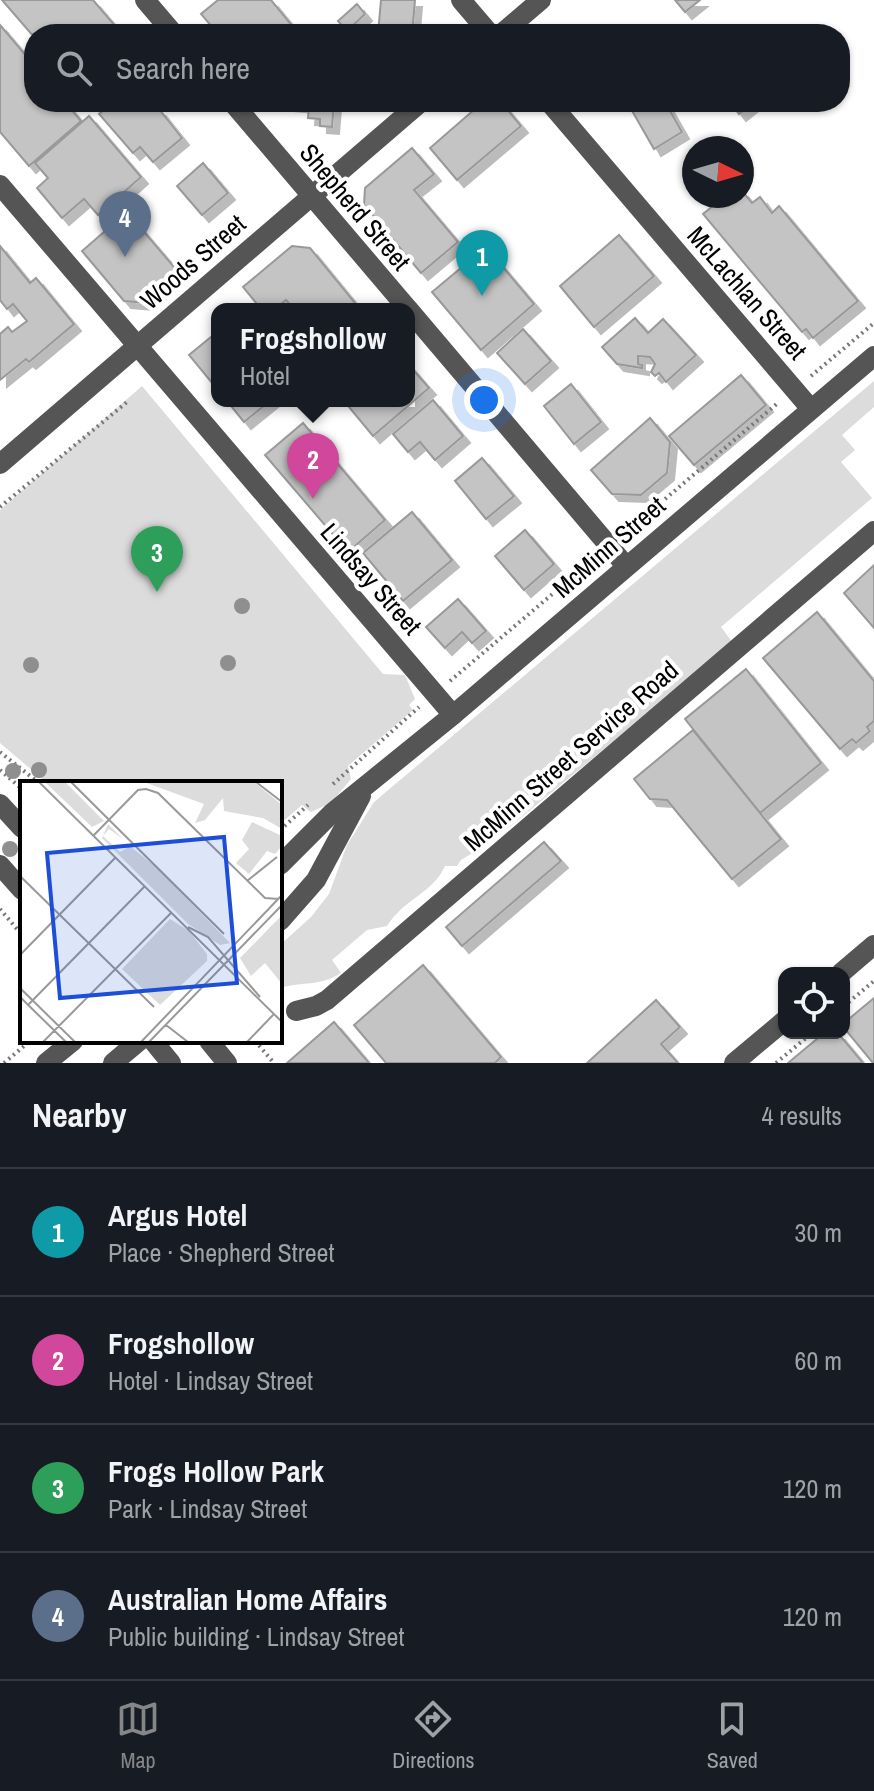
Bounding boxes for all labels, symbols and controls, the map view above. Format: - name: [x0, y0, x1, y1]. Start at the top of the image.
- search box: [24, 24, 850, 112]
- icon: search: [52, 46, 96, 90]
- text: Search here: [116, 48, 250, 88]
- street label: Shepherd Street: [292, 136, 419, 277]
- north arrow: [682, 136, 754, 208]
- pin: 4: [99, 191, 151, 257]
- street label: Woods Street: [133, 206, 253, 317]
- street label: McLachlan Street: [680, 219, 815, 367]
- pin: 1: [456, 230, 508, 296]
- popup: [211, 303, 415, 407]
- text: Frogshollow: [240, 318, 386, 358]
- text: Hotel: [240, 358, 290, 393]
- your location: [464, 380, 504, 420]
- pin: 2: [287, 433, 339, 499]
- street label: McMinn Street: [545, 488, 673, 605]
- street label: Lindsay Street: [313, 515, 430, 642]
- pin: 3: [131, 526, 183, 592]
- street label: McMinn Street Service Road: [456, 653, 685, 859]
- inset map: [20, 781, 282, 1043]
- map controls: [778, 967, 850, 1039]
- button: locate: [778, 967, 850, 1039]
- text: Nearby: [32, 1092, 127, 1138]
- text: 4 results: [761, 1098, 842, 1133]
- text: Argus Hotel: [108, 1195, 247, 1235]
- text: 1: [52, 1215, 64, 1250]
- text: 30 m: [795, 1215, 842, 1250]
- text: Place · Shepherd Street: [108, 1235, 334, 1270]
- text: Frogshollow: [108, 1323, 254, 1363]
- text: 2: [52, 1343, 64, 1378]
- text: 60 m: [795, 1343, 842, 1378]
- text: Hotel · Lindsay Street: [108, 1363, 313, 1398]
- text: Frogs Hollow Park: [108, 1451, 324, 1491]
- text: 3: [52, 1471, 64, 1506]
- text: 120 m: [783, 1471, 842, 1506]
- text: Park · Lindsay Street: [108, 1491, 307, 1526]
- text: Australian Home Affairs: [108, 1579, 387, 1619]
- text: 4: [52, 1599, 64, 1634]
- text: 120 m: [783, 1599, 842, 1634]
- text: Public building · Lindsay Street: [108, 1619, 404, 1654]
- tab: Map: [116, 1697, 160, 1775]
- tab: Directions: [392, 1697, 475, 1775]
- tab: Saved: [707, 1697, 758, 1775]

